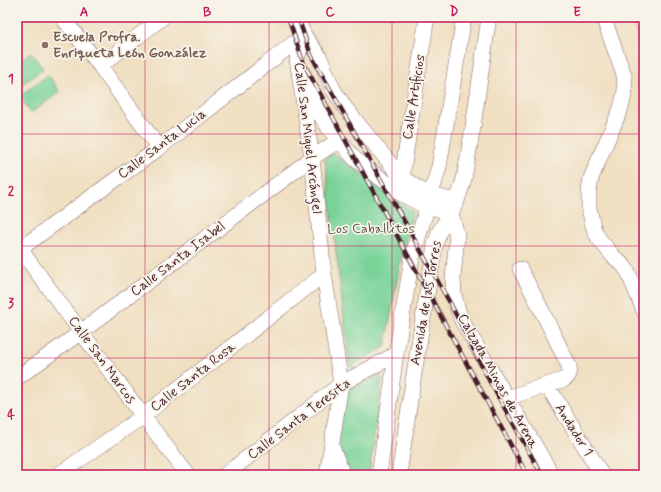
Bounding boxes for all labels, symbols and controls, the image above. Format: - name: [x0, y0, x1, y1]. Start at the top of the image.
- text: A: [80, 4, 88, 21]
- text: B: [203, 4, 212, 21]
- text: C: [325, 4, 335, 21]
- text: D: [450, 4, 459, 21]
- text: E: [573, 4, 581, 21]
- place label: Escuela Profra. Enriqueta León González: [53, 28, 207, 62]
- marker: Escuela Profra. Enriqueta León González: [40, 40, 50, 50]
- street label: Calle Artificios: [398, 53, 430, 141]
- street label: Calle San Miguel Arcángel: [288, 61, 326, 215]
- text: 1: [8, 71, 14, 88]
- street label: Calle Santa Lucía: [114, 105, 210, 183]
- text: 2: [8, 183, 15, 200]
- street label: Calle Santa Isabel: [127, 217, 229, 301]
- park label: Los Caballitos: [327, 220, 415, 238]
- street label: Avenida de las Torres: [406, 239, 446, 367]
- text: 3: [8, 295, 14, 312]
- street label: Calzada Minas de Arena: [453, 310, 543, 452]
- street label: Calle San Marcos: [64, 313, 140, 408]
- street label: Calle Santa Rosa: [147, 338, 240, 416]
- street label: Calle Santa Teresita: [244, 374, 354, 464]
- street label: Andador 1: [551, 400, 597, 460]
- text: 4: [7, 407, 15, 424]

